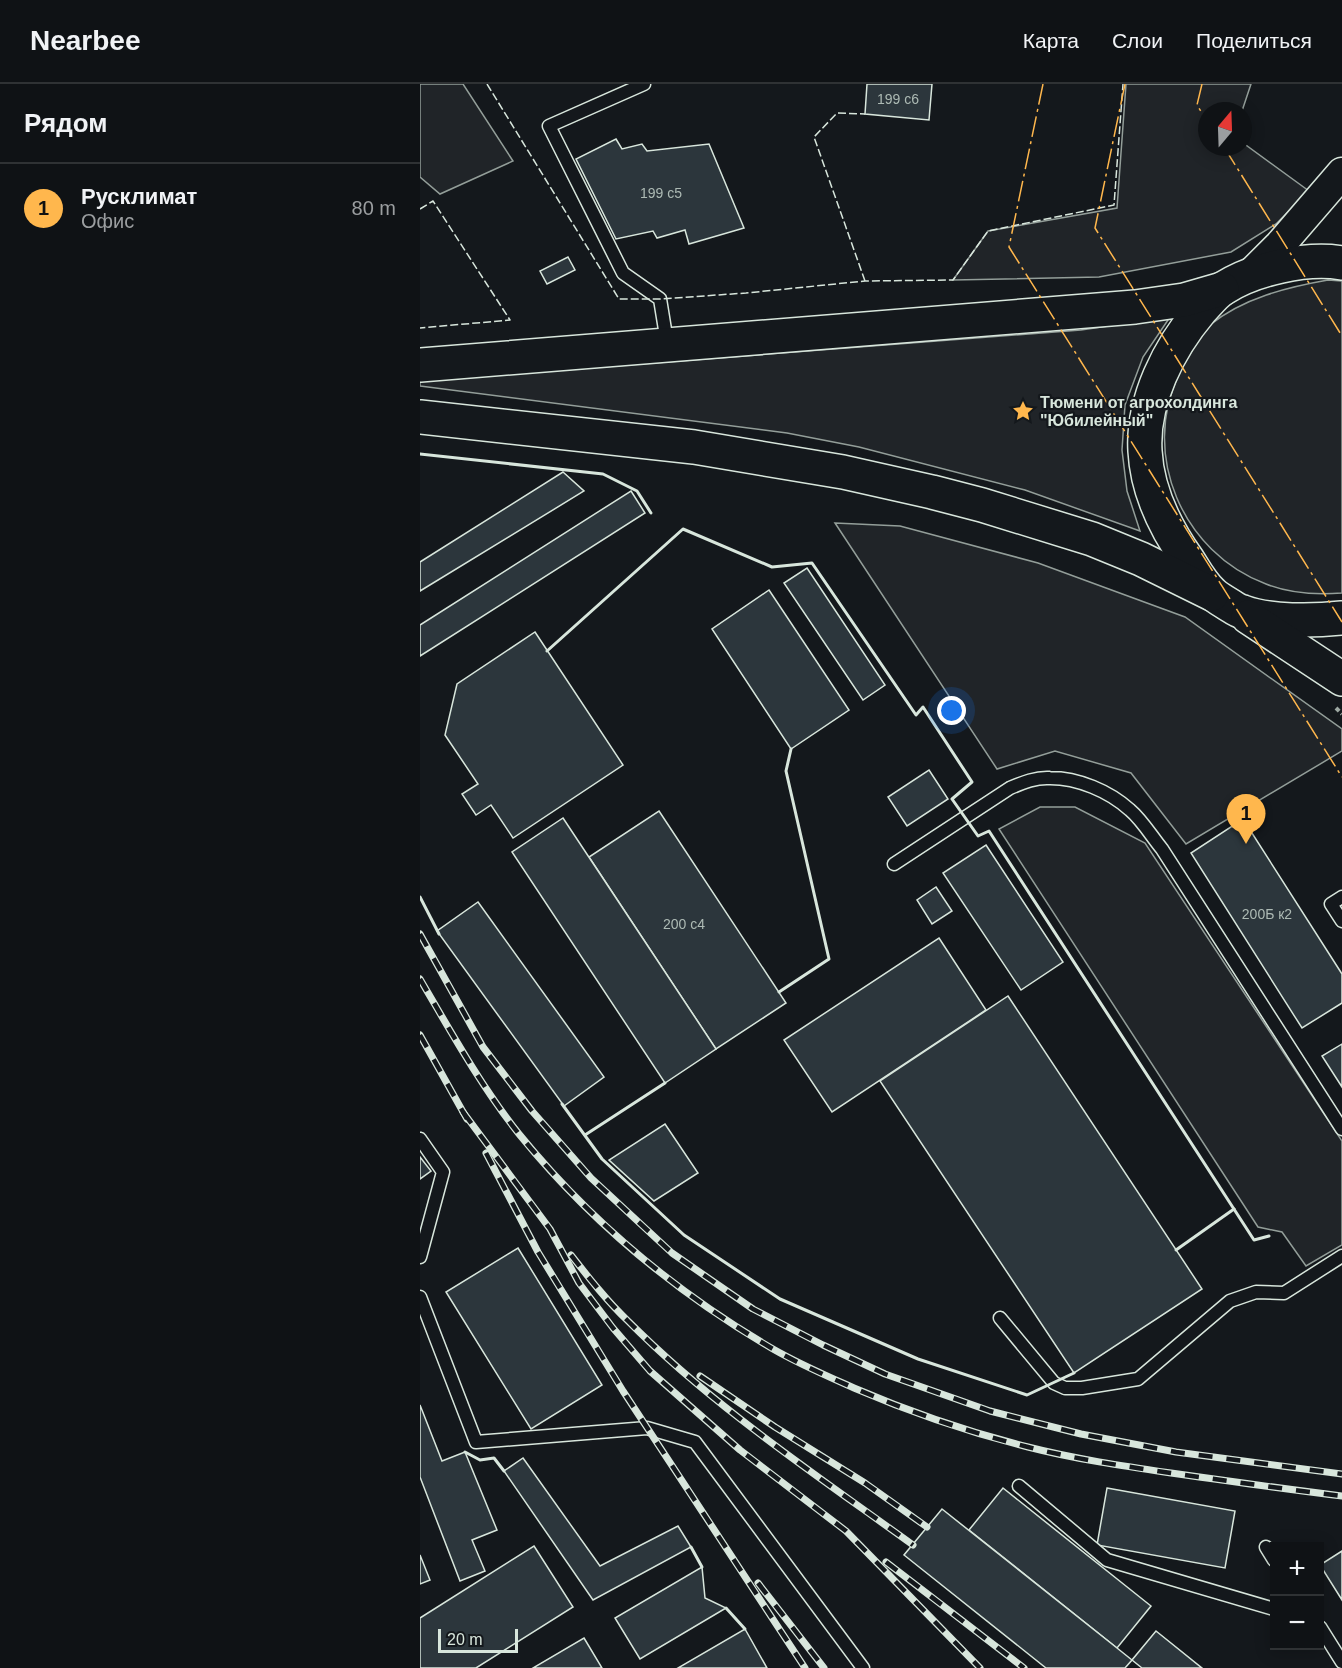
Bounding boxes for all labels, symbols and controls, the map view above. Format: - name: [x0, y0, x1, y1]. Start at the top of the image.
- text: Nearbee: [30, 25, 141, 56]
- text: Карта: [1023, 29, 1079, 52]
- text: Слои: [1112, 29, 1163, 52]
- text: Поделиться: [1196, 29, 1312, 52]
- house number: 199 с6: [877, 91, 919, 107]
- north arrow: [1198, 102, 1252, 156]
- text: Рядом: [24, 108, 107, 138]
- text: Русклимат: [81, 184, 197, 209]
- house number: 199 с5: [640, 185, 682, 201]
- text: 1: [38, 197, 49, 219]
- text: 80 m: [352, 197, 396, 219]
- text: Офис: [81, 210, 134, 232]
- place label: Тюмени от агрохолдинга "Юбилейный": [1040, 394, 1237, 429]
- place icon: Тюмени от агрохолдинга "Юбилейный": [1011, 399, 1035, 423]
- your location: [937, 696, 966, 725]
- pin: 1: [1226, 794, 1266, 844]
- house number: 200Б к2: [1242, 906, 1292, 922]
- house number: 200 с4: [663, 916, 705, 932]
- map controls: [1270, 1542, 1324, 1650]
- button: +: [1270, 1542, 1324, 1596]
- button: −: [1270, 1596, 1324, 1650]
- scale bar: [438, 1626, 518, 1654]
- text: 20 m: [447, 1631, 483, 1648]

